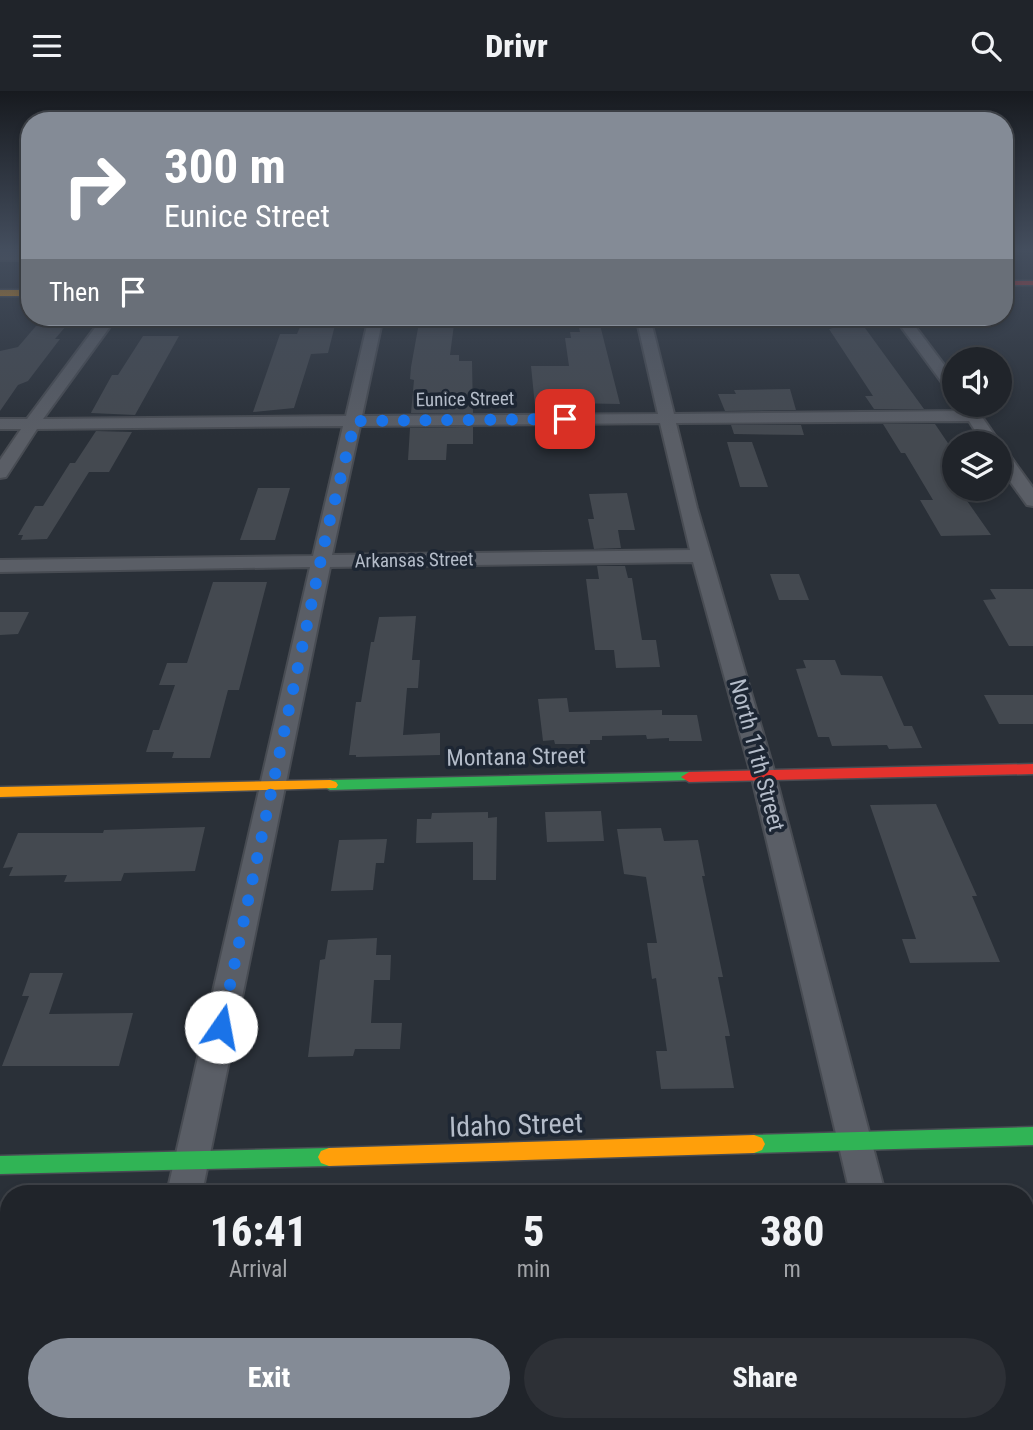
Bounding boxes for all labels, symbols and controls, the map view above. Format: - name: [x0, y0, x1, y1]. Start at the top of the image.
- icon: menu: [28, 27, 66, 65]
- text: Drivr: [485, 27, 548, 65]
- icon: search: [967, 27, 1005, 65]
- text: 300 m: [164, 138, 286, 195]
- icon: right: [49, 140, 140, 231]
- text: Eunice Street: [164, 197, 330, 235]
- icon: arrive: [114, 273, 152, 311]
- text: Then: [49, 277, 100, 307]
- map controls: [942, 347, 1012, 501]
- button: sound: [942, 347, 1012, 417]
- street label: Eunice Street: [416, 387, 514, 411]
- pin: [535, 389, 595, 449]
- icon: arrive: [546, 400, 584, 438]
- button: layers: [942, 431, 1012, 501]
- street label: Arkansas Street: [354, 547, 474, 573]
- street label: North 11th Street: [724, 676, 790, 834]
- street label: Montana Street: [446, 742, 586, 772]
- position arrow: [184, 990, 258, 1064]
- street label: Idaho Street: [449, 1106, 583, 1144]
- text: 16:41: [210, 1207, 307, 1256]
- text: 5: [523, 1207, 544, 1256]
- text: 380: [760, 1207, 824, 1256]
- text: Arrival: [229, 1256, 288, 1283]
- text: min: [517, 1256, 550, 1283]
- text: m: [784, 1256, 801, 1283]
- button: Exit: [28, 1338, 510, 1418]
- button: Share: [524, 1338, 1006, 1418]

